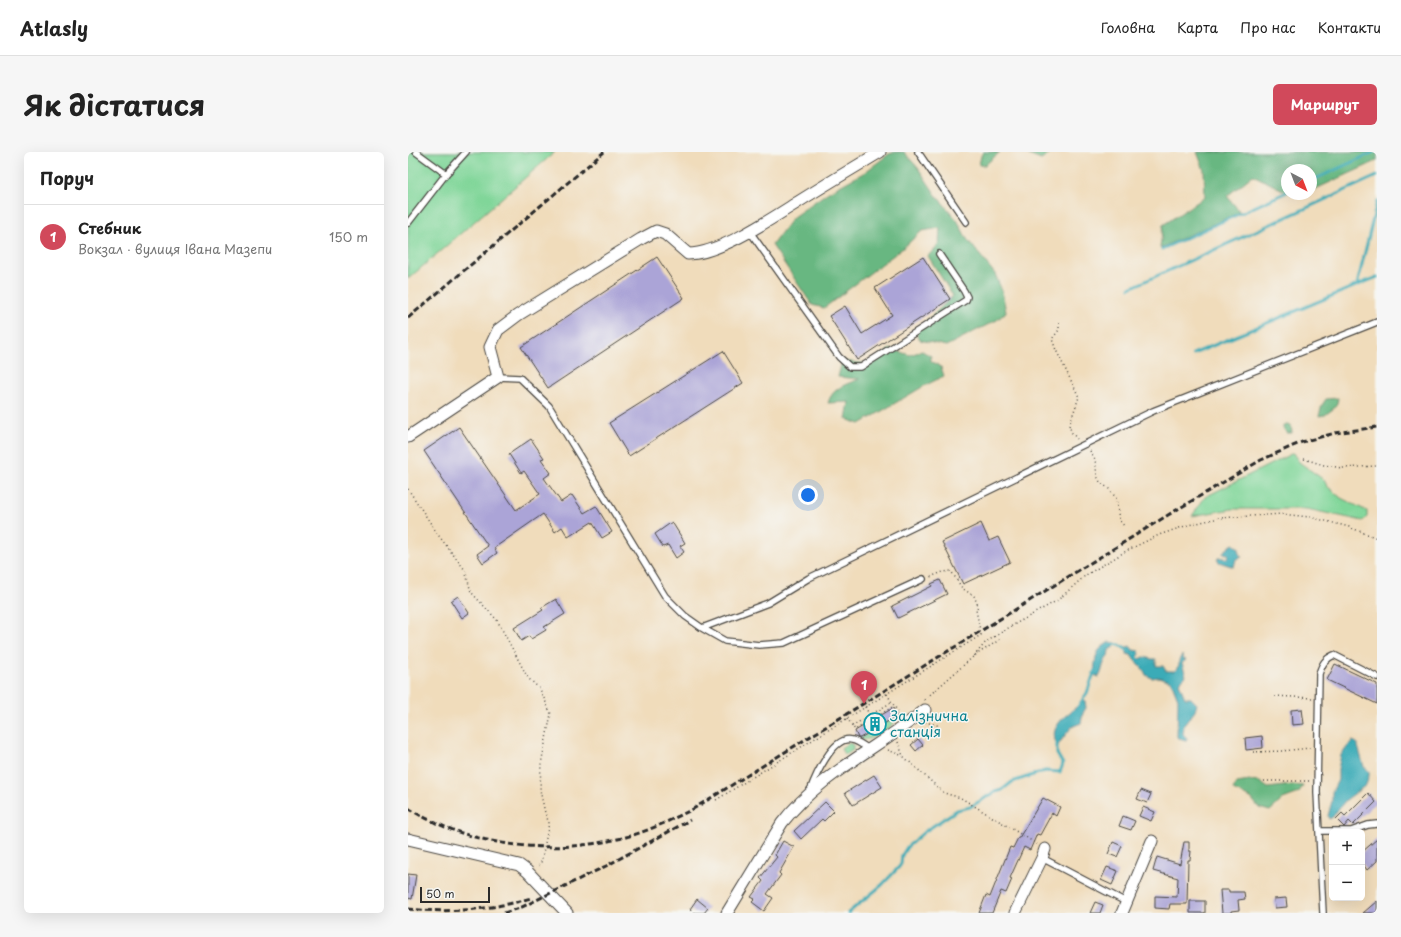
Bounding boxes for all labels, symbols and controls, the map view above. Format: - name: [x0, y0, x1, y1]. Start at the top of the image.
- text: Atlasly: [20, 14, 88, 42]
- text: Головна: [1101, 17, 1155, 38]
- text: Карта: [1177, 17, 1218, 38]
- text: Про нас: [1240, 17, 1296, 38]
- text: Контакти: [1318, 17, 1381, 38]
- text: Як дістатися: [24, 83, 205, 126]
- button: Маршрут: [1273, 84, 1377, 125]
- north arrow: [1281, 164, 1317, 200]
- text: Поруч: [40, 165, 94, 191]
- text: Стебник: [78, 216, 141, 239]
- text: 1: [50, 227, 56, 246]
- text: 150 m: [329, 227, 368, 246]
- text: Вокзал · вулиця Івана Мазепи: [78, 239, 272, 258]
- your location: [798, 485, 818, 505]
- pin: 1: [851, 671, 877, 704]
- place label: Залізнична станція: [889, 705, 968, 742]
- building icon: Залізнична станція: [862, 711, 888, 737]
- map controls: [1329, 829, 1365, 901]
- button: +: [1329, 829, 1365, 865]
- button: −: [1329, 865, 1365, 901]
- scale bar: [420, 885, 490, 904]
- text: 50 m: [426, 885, 455, 902]

